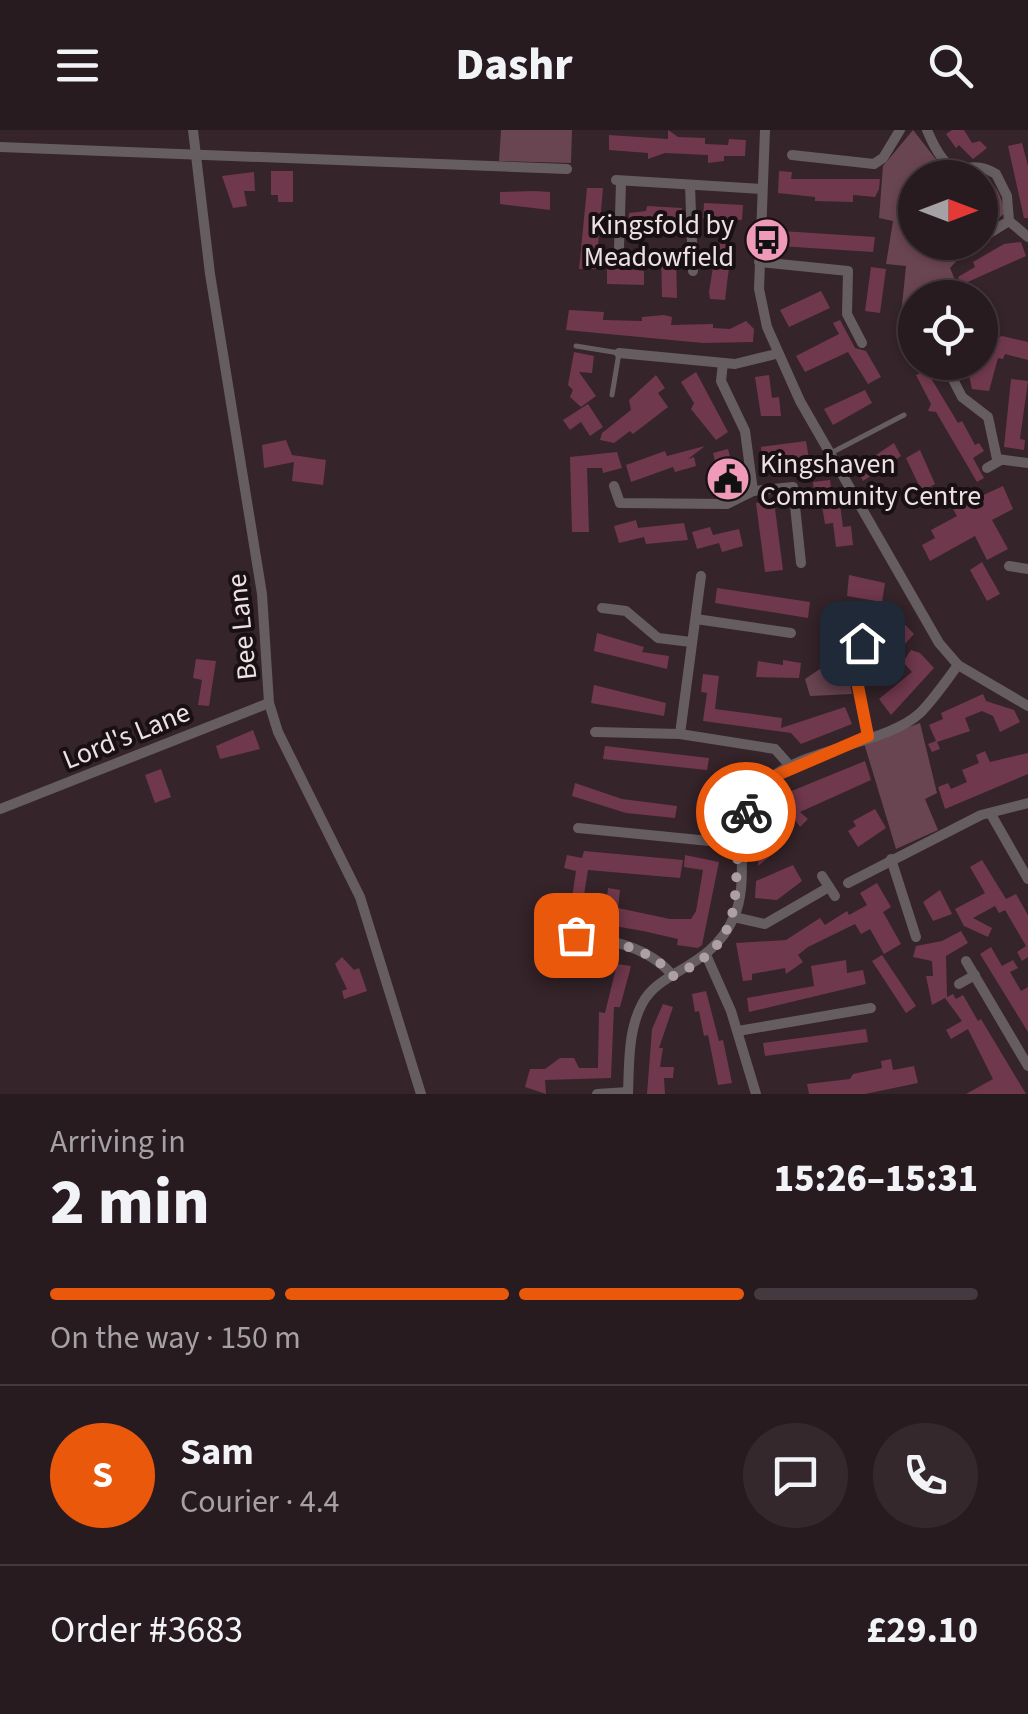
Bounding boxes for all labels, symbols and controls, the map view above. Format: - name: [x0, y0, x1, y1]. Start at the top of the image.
- text: Dashr: [455, 33, 573, 97]
- icon: menu: [50, 38, 105, 93]
- icon: search: [923, 38, 978, 93]
- north arrow: [898, 160, 998, 260]
- map controls: [898, 160, 998, 380]
- place label: Kingsfold by Meadowfield: [584, 205, 734, 277]
- bus stop icon: Kingsfold by Meadowfield: [744, 217, 790, 263]
- button: locate: [898, 280, 998, 380]
- place label: Kingshaven Community Centre: [760, 444, 981, 516]
- public building icon: Kingshaven Community Centre: [705, 456, 751, 502]
- street label: Bee Lane: [217, 572, 267, 682]
- pin: [820, 601, 905, 686]
- icon: home: [835, 616, 890, 671]
- street label: Lord's Lane: [57, 692, 196, 780]
- courier: [696, 762, 796, 862]
- icon: bike: [719, 785, 774, 840]
- pin: [534, 893, 619, 978]
- icon: bag: [549, 908, 604, 963]
- text: Arriving in: [50, 1119, 186, 1165]
- text: 15:26–15:31: [774, 1152, 978, 1206]
- text: 2 min: [50, 1156, 210, 1249]
- text: On the way · 150 m: [50, 1315, 301, 1361]
- button: chat: [743, 1423, 848, 1528]
- button: phone: [873, 1423, 978, 1528]
- text: Sam: [180, 1425, 254, 1479]
- text: S: [92, 1448, 113, 1502]
- text: Courier · 4.4: [180, 1479, 340, 1525]
- text: Order #3683: [50, 1603, 243, 1657]
- text: £29.10: [866, 1603, 978, 1657]

